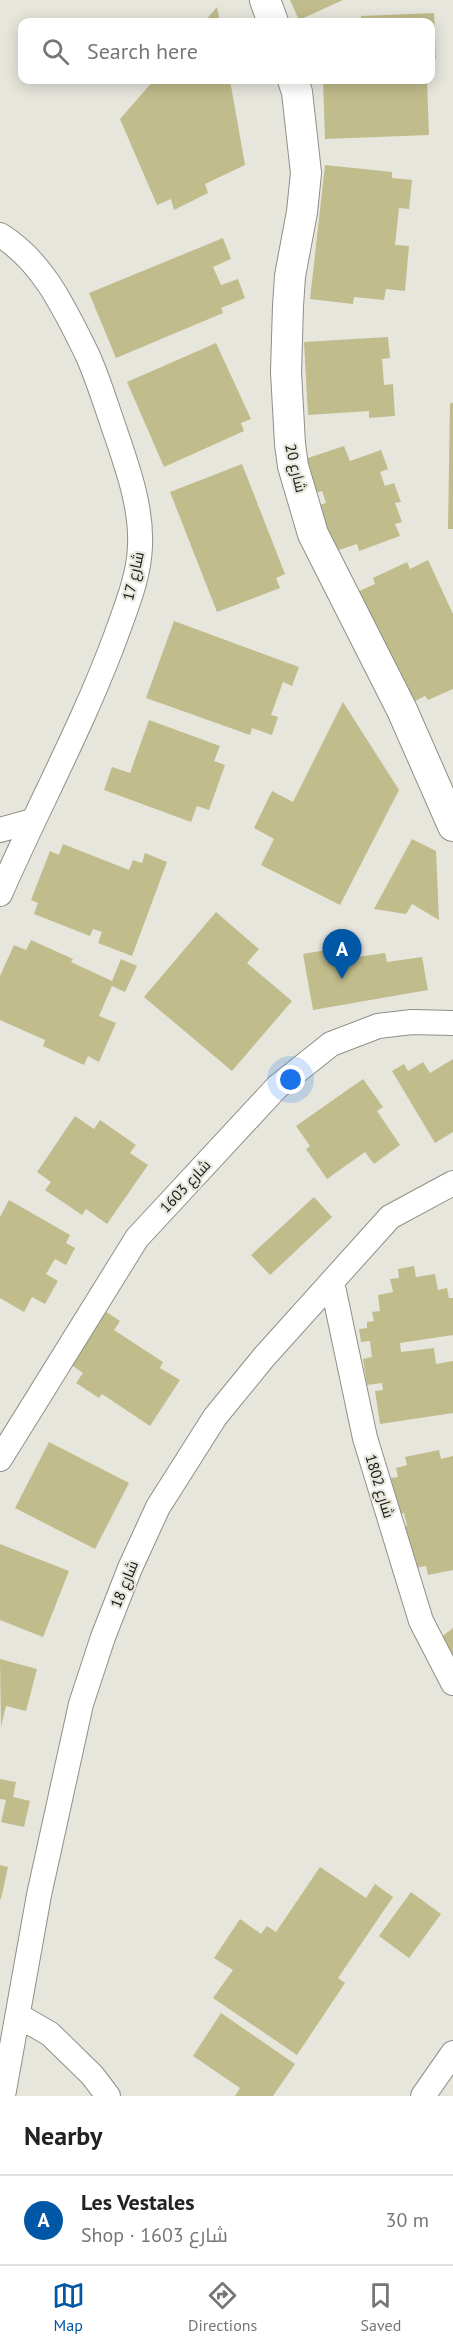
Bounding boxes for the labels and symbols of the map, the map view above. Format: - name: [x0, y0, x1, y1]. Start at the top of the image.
- street label: شارع 20: [279, 442, 311, 495]
- street label: شارع 17: [118, 550, 150, 603]
- pin: A: [322, 930, 362, 979]
- your location: [276, 1065, 305, 1094]
- street label: شارع 1603: [156, 1155, 216, 1218]
- street label: شارع 1802: [359, 1452, 399, 1521]
- street label: شارع 18: [106, 1558, 144, 1611]

